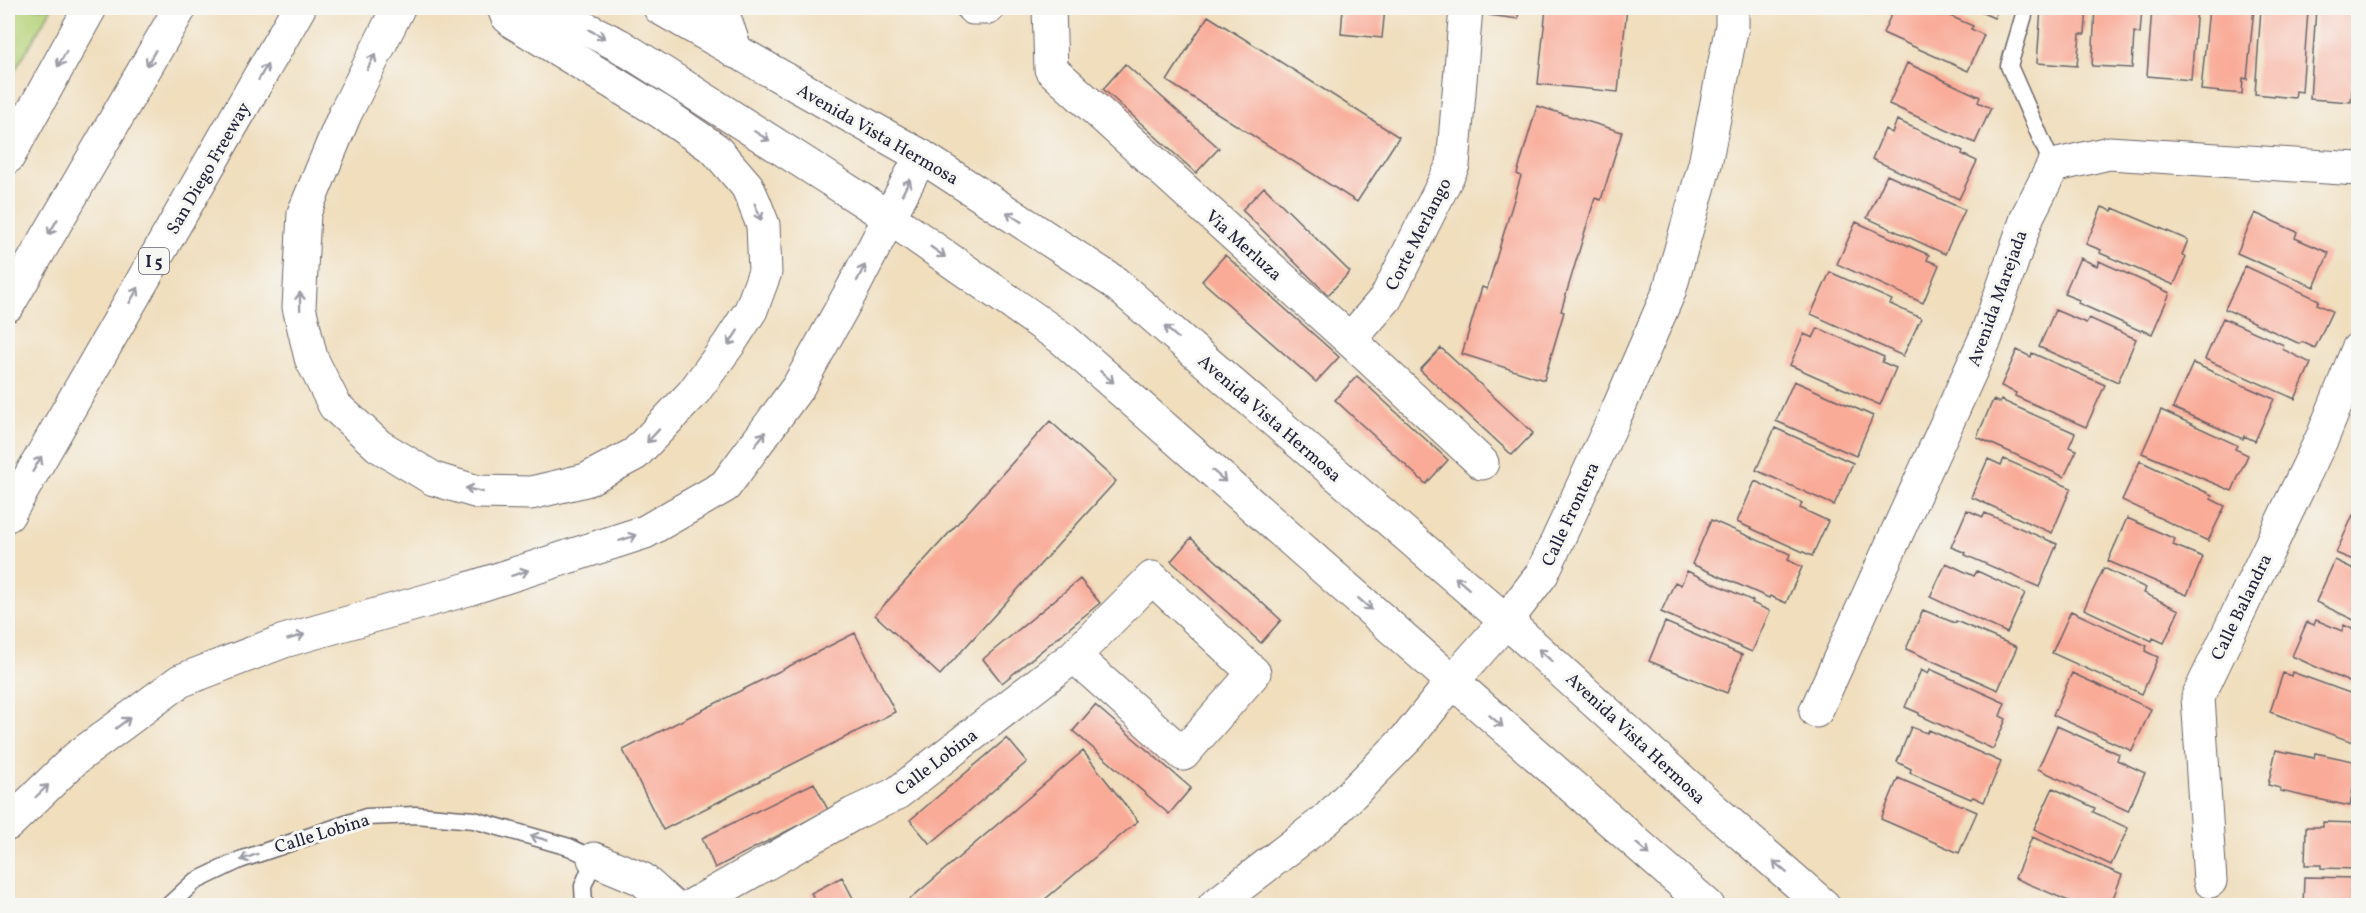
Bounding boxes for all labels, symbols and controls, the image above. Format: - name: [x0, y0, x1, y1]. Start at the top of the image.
- one-way arrow: [587, 28, 605, 40]
- one-way arrow: [145, 49, 156, 67]
- one-way arrow: [55, 50, 67, 67]
- one-way arrow: [365, 53, 377, 71]
- one-way arrow: [257, 64, 269, 81]
- street label: Avenida Vista Hermosa: [792, 79, 963, 192]
- street label: San Diego Freeway: [161, 98, 257, 239]
- one-way arrow: [754, 130, 771, 143]
- street label: Corte Merlango: [1380, 174, 1459, 295]
- one-way arrow: [900, 179, 912, 197]
- one-way arrow: [753, 202, 764, 220]
- street label: Via Merluza: [1199, 205, 1287, 287]
- one-way arrow: [1007, 211, 1023, 223]
- one-way arrow: [47, 218, 59, 235]
- street label: Avenida Marejada: [1962, 227, 2035, 370]
- one-way arrow: [929, 246, 946, 258]
- road number: I 5: [139, 248, 169, 274]
- one-way arrow: [856, 264, 867, 282]
- one-way arrow: [128, 287, 140, 304]
- one-way arrow: [294, 292, 306, 312]
- one-way arrow: [1164, 325, 1179, 339]
- one-way arrow: [726, 329, 738, 346]
- street label: Avenida Vista Hermosa: [1192, 350, 1346, 489]
- one-way arrow: [1099, 370, 1114, 384]
- one-way arrow: [645, 428, 660, 443]
- one-way arrow: [753, 431, 766, 447]
- one-way arrow: [31, 456, 43, 473]
- street label: Calle Frontera: [1536, 458, 1606, 571]
- one-way arrow: [1211, 469, 1227, 482]
- one-way arrow: [465, 484, 484, 495]
- one-way arrow: [618, 532, 637, 543]
- street label: Calle Balandra: [2206, 550, 2279, 665]
- one-way arrow: [510, 566, 529, 577]
- one-way arrow: [1455, 576, 1470, 590]
- one-way arrow: [1357, 597, 1372, 611]
- one-way arrow: [286, 631, 305, 643]
- one-way arrow: [1537, 648, 1552, 662]
- street label: Avenida Vista Hermosa: [1560, 668, 1710, 811]
- one-way arrow: [1488, 714, 1503, 728]
- one-way arrow: [115, 717, 131, 730]
- street label: Calle Lobina: [890, 724, 984, 803]
- one-way arrow: [34, 785, 49, 799]
- street label: Calle Lobina: [272, 808, 373, 861]
- one-way arrow: [530, 832, 549, 843]
- one-way arrow: [1635, 842, 1650, 856]
- one-way arrow: [240, 852, 259, 863]
- one-way arrow: [1772, 860, 1787, 874]

